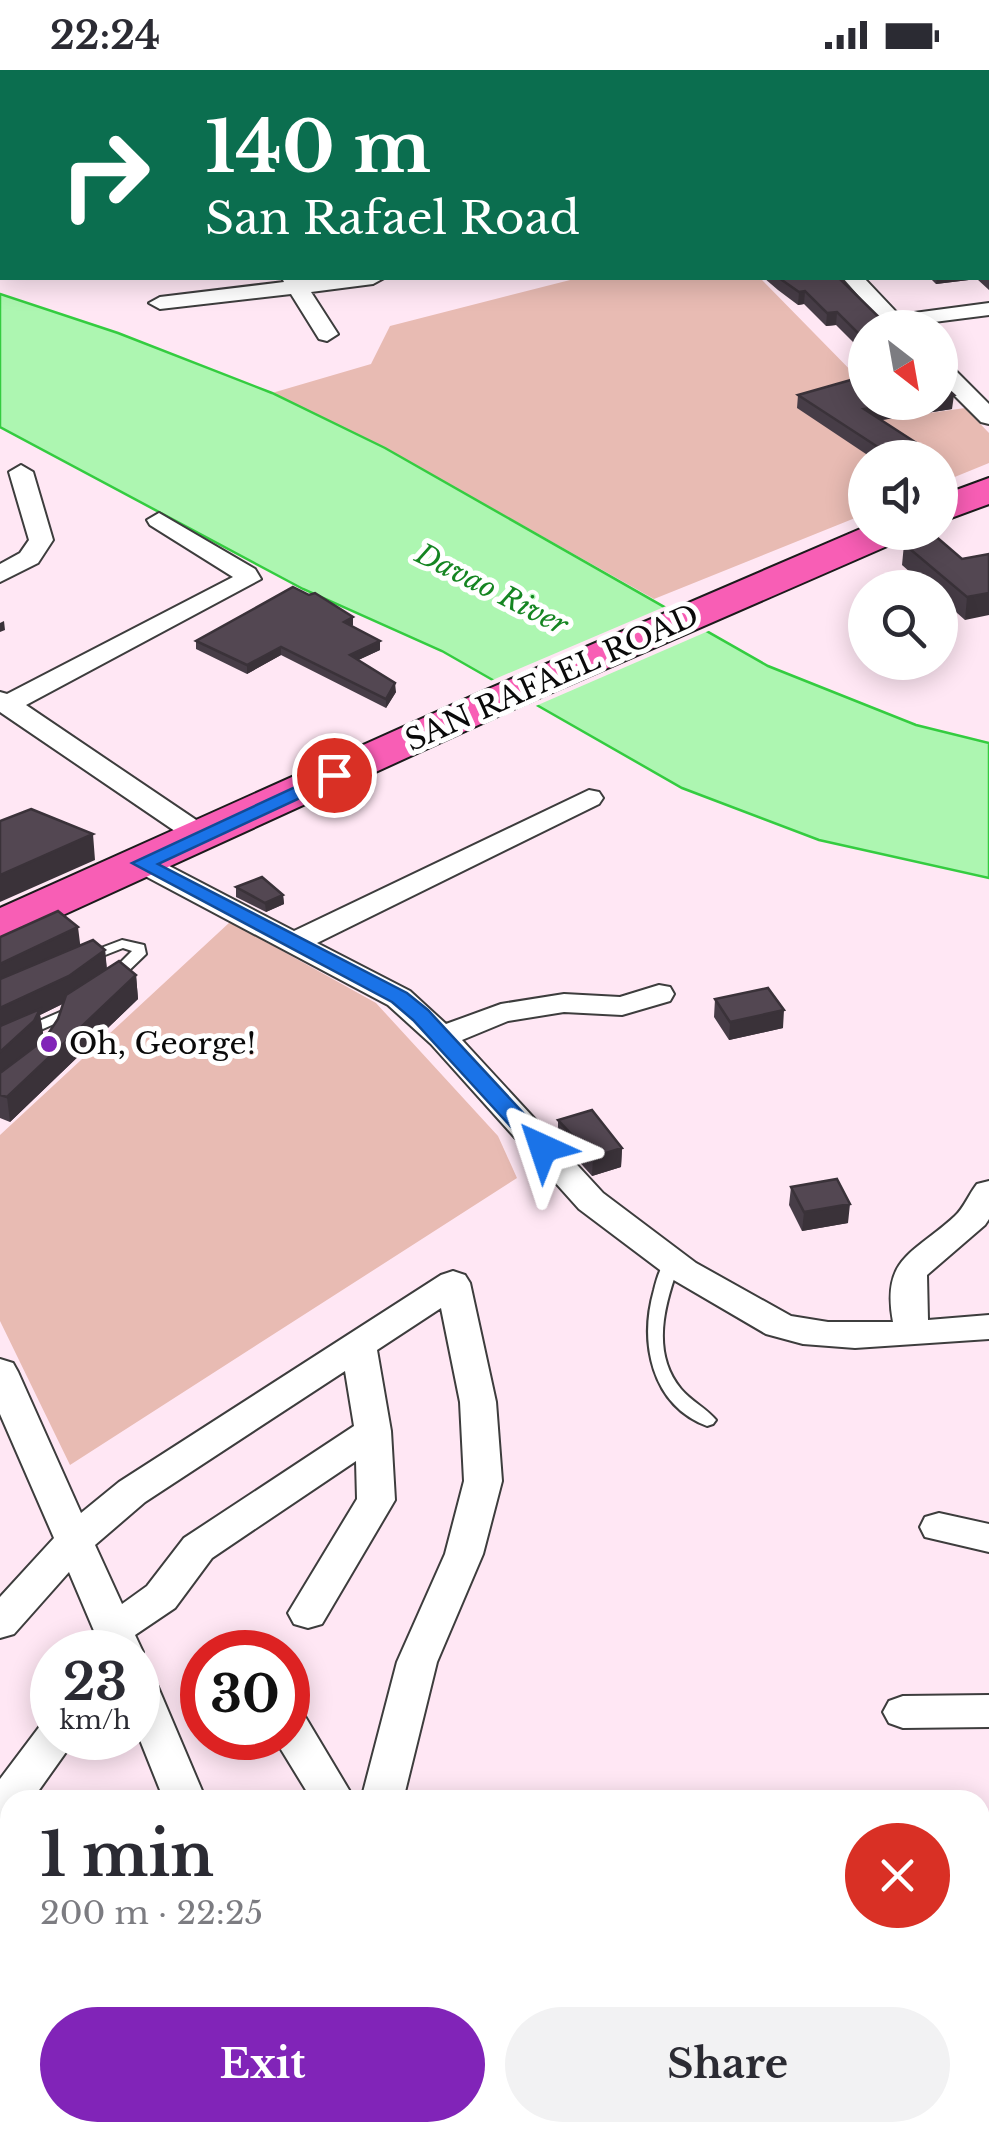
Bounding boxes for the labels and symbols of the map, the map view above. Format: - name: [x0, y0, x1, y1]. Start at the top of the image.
- north arrow: [848, 310, 958, 420]
- water label: Davao River: [409, 536, 575, 643]
- street label: SAN RAFAEL ROAD: [399, 596, 704, 759]
- pin: [292, 733, 377, 818]
- place label: Oh, George!: [69, 1025, 256, 1062]
- marker: Oh, George!: [38, 1033, 60, 1055]
- position arrow: [491, 1096, 595, 1200]
- speed limit sign: 30: [180, 1630, 310, 1760]

